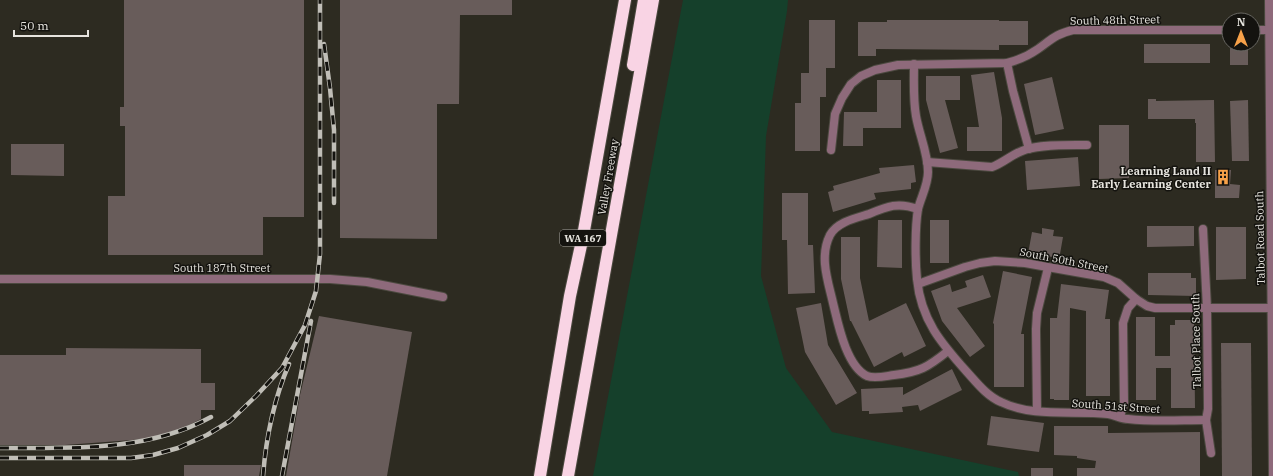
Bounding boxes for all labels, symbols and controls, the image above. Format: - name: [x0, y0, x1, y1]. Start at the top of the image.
- scale bar: [14, 12, 88, 38]
- street label: South 48th Street: [1070, 12, 1160, 28]
- north arrow: [1221, 12, 1261, 52]
- text: N: [1237, 15, 1246, 29]
- text: 50 m: [20, 18, 49, 33]
- street label: Valley Freeway: [594, 138, 622, 216]
- place label: Learning Land II Early Learning Center: [1091, 164, 1212, 191]
- building icon: Learning Land II Early Learning Center: [1214, 168, 1232, 186]
- street label: Talbot Road South: [1252, 191, 1268, 285]
- road number: WA 167: [560, 230, 606, 246]
- street label: South 50th Street: [1018, 245, 1110, 275]
- street label: South 187th Street: [174, 261, 271, 275]
- street label: Talbot Place South: [1188, 293, 1204, 389]
- street label: South 51st Street: [1071, 396, 1161, 416]

